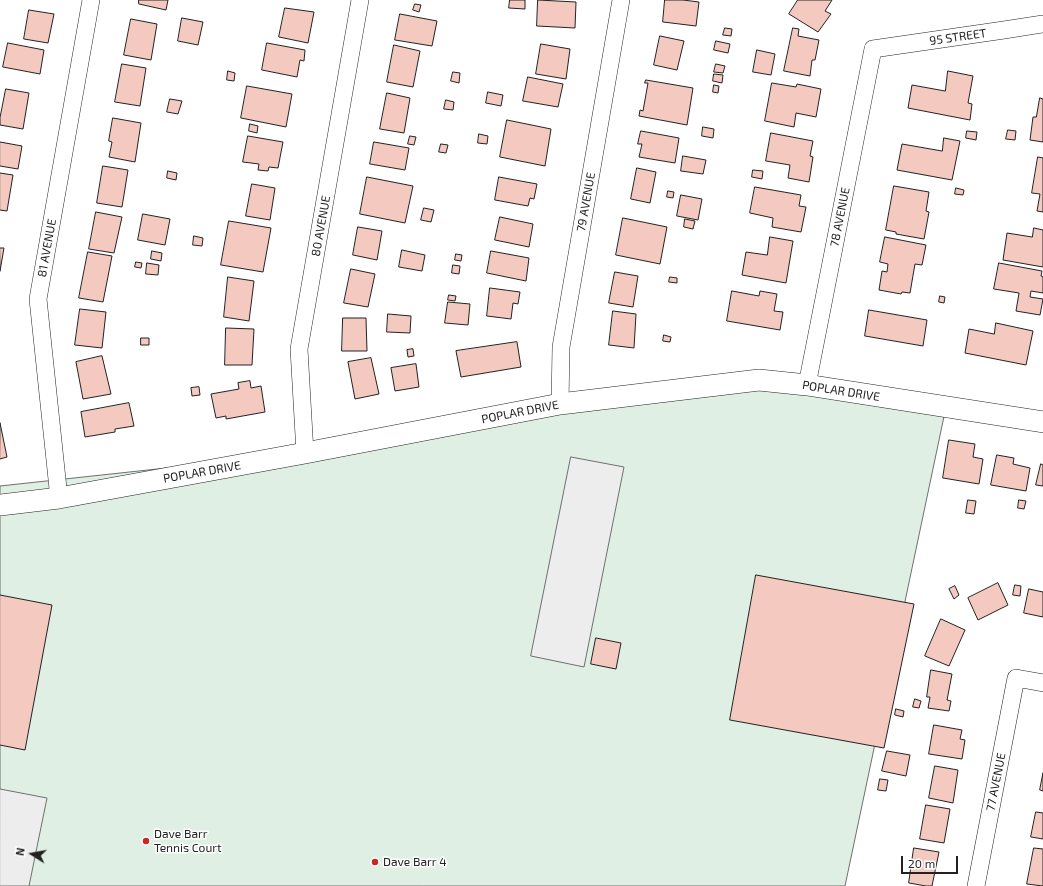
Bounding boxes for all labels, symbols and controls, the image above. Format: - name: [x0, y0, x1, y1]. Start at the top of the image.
- street label: 95 STREET: [929, 26, 987, 48]
- street label: 79 AVENUE: [574, 171, 598, 233]
- street label: 78 AVENUE: [827, 186, 853, 248]
- street label: 80 AVENUE: [309, 194, 333, 258]
- street label: 81 AVENUE: [35, 218, 59, 278]
- street label: POPLAR DRIVE: [801, 378, 881, 404]
- street label: POPLAR DRIVE: [480, 397, 560, 427]
- street label: POPLAR DRIVE: [162, 458, 242, 486]
- street label: 77 AVENUE: [983, 752, 1009, 812]
- place label: Dave Barr Tennis Court: [154, 827, 222, 855]
- north arrow: [12, 834, 52, 874]
- marker: Dave Barr Tennis Court: [141, 836, 151, 846]
- text: N: [13, 846, 27, 857]
- scale bar: [903, 848, 960, 874]
- place label: Dave Barr 4: [383, 855, 447, 869]
- text: 20 m: [908, 856, 935, 870]
- marker: Dave Barr 4: [370, 857, 380, 867]

